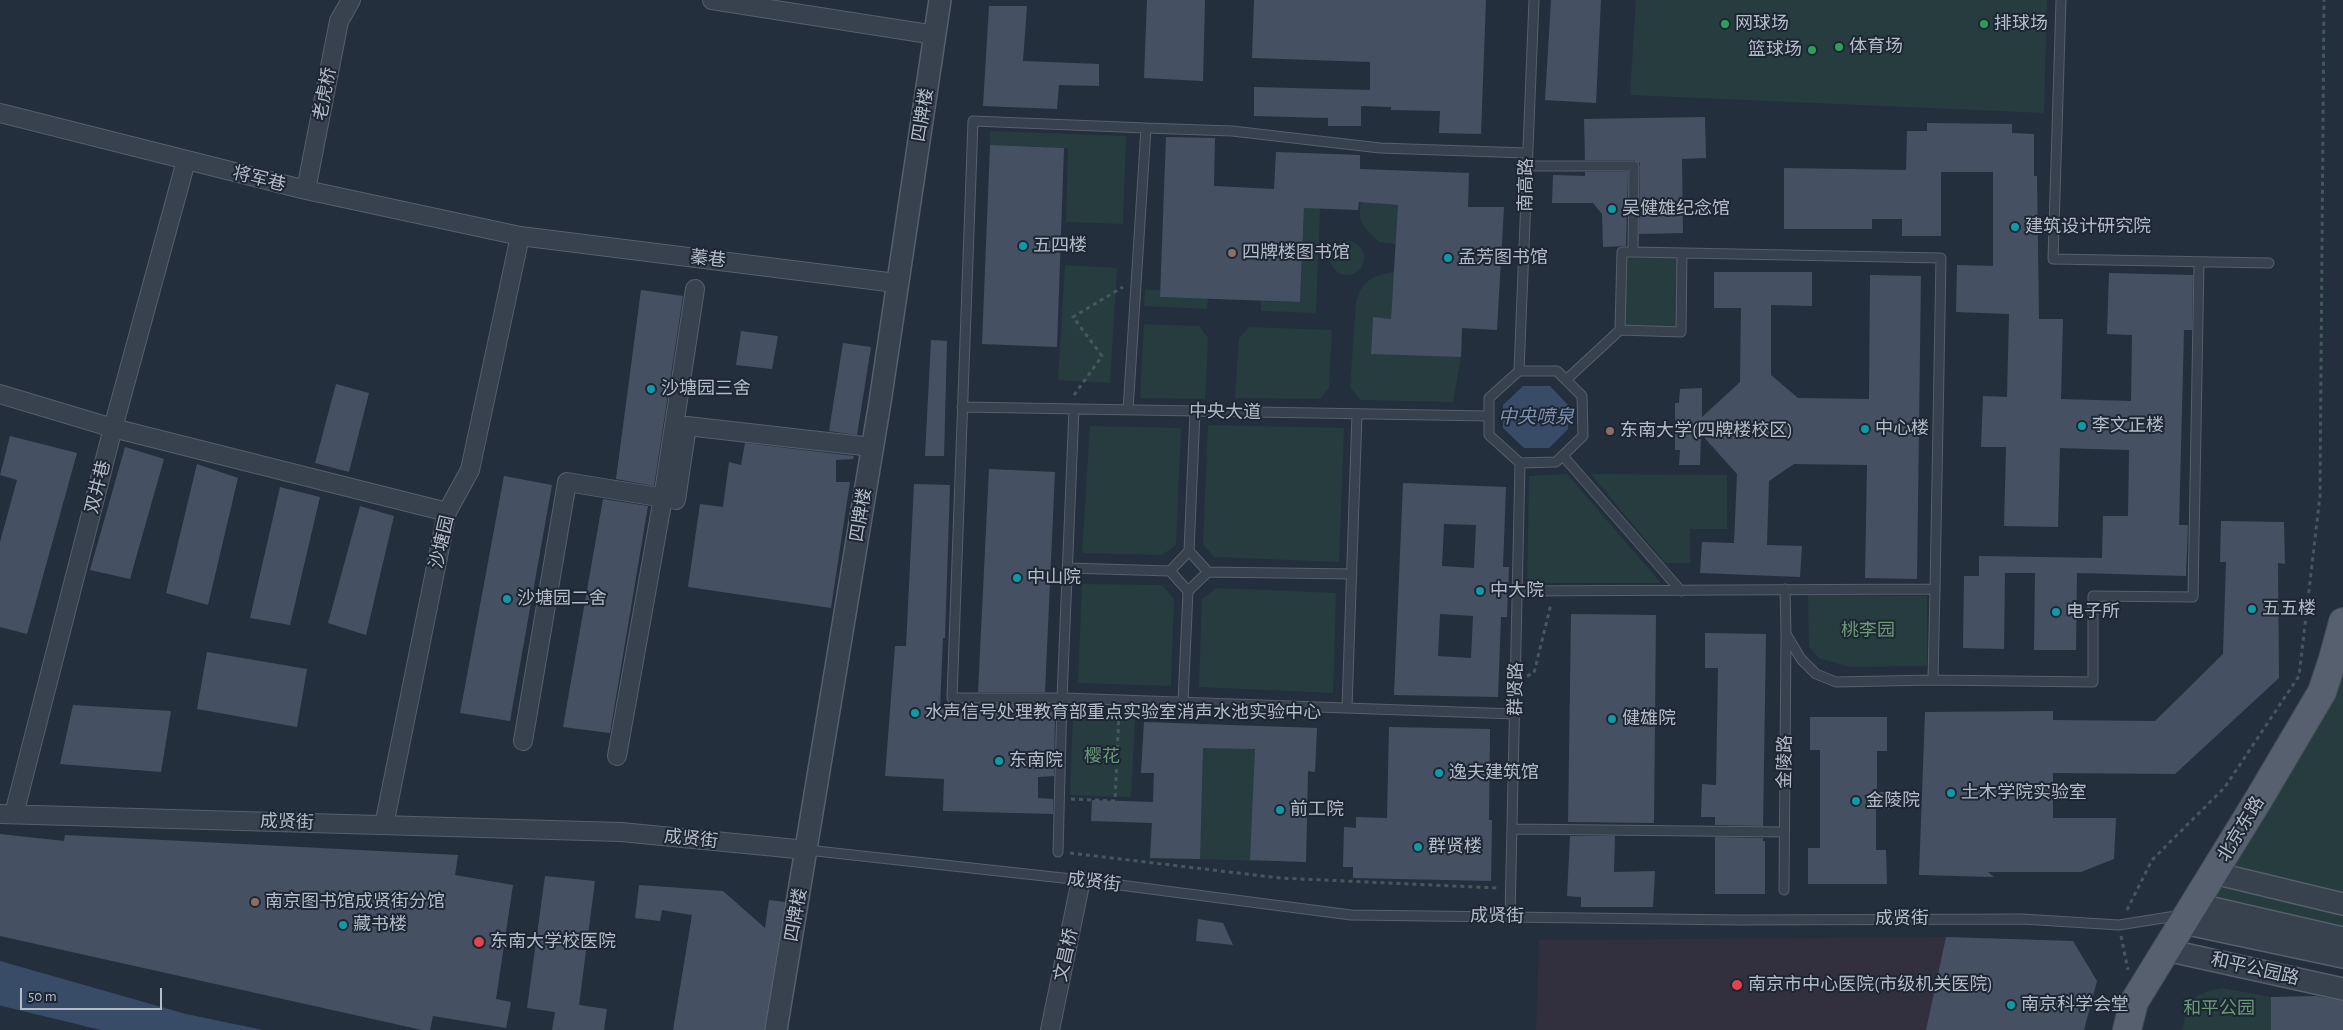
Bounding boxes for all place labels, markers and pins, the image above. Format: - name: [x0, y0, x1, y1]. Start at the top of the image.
- place label: 网球场: [1735, 13, 1789, 35]
- place label: 排球场: [1994, 13, 2048, 35]
- marker: 网球场: [1719, 18, 1731, 30]
- marker: 排球场: [1978, 18, 1990, 30]
- place label: 体育场: [1849, 36, 1903, 58]
- place label: 篮球场: [1748, 39, 1802, 61]
- marker: 体育场: [1833, 41, 1845, 53]
- marker: 篮球场: [1806, 44, 1818, 56]
- place label: 吴健雄纪念馆: [1622, 198, 1730, 220]
- marker: 吴健雄纪念馆: [1606, 203, 1618, 215]
- place label: 建筑设计研究院: [2025, 216, 2151, 238]
- marker: 建筑设计研究院: [2009, 221, 2021, 233]
- place label: 五四楼: [1033, 235, 1087, 257]
- marker: 五四楼: [1017, 240, 1029, 252]
- place label: 四牌楼图书馆: [1242, 242, 1350, 264]
- marker: 四牌楼图书馆: [1226, 247, 1238, 259]
- place label: 孟芳图书馆: [1458, 247, 1548, 269]
- marker: 孟芳图书馆: [1442, 252, 1454, 264]
- place label: 沙塘园三舍: [661, 378, 751, 400]
- marker: 沙塘园三舍: [645, 383, 657, 395]
- place label: 李文正楼: [2092, 415, 2164, 437]
- place label: 中心楼: [1875, 418, 1929, 440]
- place label: 东南大学(四牌楼校区): [1620, 420, 1793, 442]
- marker: 李文正楼: [2076, 420, 2088, 432]
- marker: 中心楼: [1859, 423, 1871, 435]
- marker: 东南大学(四牌楼校区): [1604, 425, 1616, 437]
- place label: 中山院: [1027, 567, 1081, 589]
- marker: 中山院: [1011, 572, 1023, 584]
- place label: 中大院: [1490, 580, 1544, 602]
- marker: 中大院: [1474, 585, 1486, 597]
- place label: 沙塘园二舍: [517, 588, 607, 610]
- marker: 沙塘园二舍: [501, 593, 513, 605]
- place label: 五五楼: [2262, 598, 2316, 620]
- place label: 电子所: [2066, 601, 2120, 623]
- marker: 五五楼: [2246, 603, 2258, 615]
- marker: 电子所: [2050, 606, 2062, 618]
- place label: 水声信号处理教育部重点实验室消声水池实验中心: [925, 702, 1321, 724]
- marker: 水声信号处理教育部重点实验室消声水池实验中心: [909, 707, 921, 719]
- place label: 健雄院: [1622, 708, 1676, 730]
- marker: 健雄院: [1606, 713, 1618, 725]
- place label: 东南院: [1009, 750, 1063, 772]
- marker: 东南院: [993, 755, 1005, 767]
- place label: 逸夫建筑馆: [1449, 762, 1539, 784]
- marker: 逸夫建筑馆: [1433, 767, 1445, 779]
- place label: 土木学院实验室: [1961, 782, 2087, 804]
- marker: 土木学院实验室: [1945, 787, 1957, 799]
- place label: 金陵院: [1866, 790, 1920, 812]
- marker: 金陵院: [1850, 795, 1862, 807]
- place label: 前工院: [1290, 799, 1344, 821]
- marker: 前工院: [1274, 804, 1286, 816]
- place label: 群贤楼: [1428, 836, 1482, 858]
- marker: 群贤楼: [1412, 841, 1424, 853]
- place label: 南京图书馆成贤街分馆: [265, 891, 445, 913]
- marker: 南京图书馆成贤街分馆: [249, 896, 261, 908]
- place label: 藏书楼: [353, 914, 407, 936]
- marker: 藏书楼: [337, 919, 349, 931]
- place label: 东南大学校医院: [490, 931, 616, 953]
- marker: 东南大学校医院: [472, 935, 486, 949]
- place label: 南京市中心医院(市级机关医院): [1748, 974, 1993, 996]
- marker: 南京市中心医院(市级机关医院): [1730, 978, 1744, 992]
- place label: 南京科学会堂: [2021, 994, 2129, 1016]
- marker: 南京科学会堂: [2005, 999, 2017, 1011]

